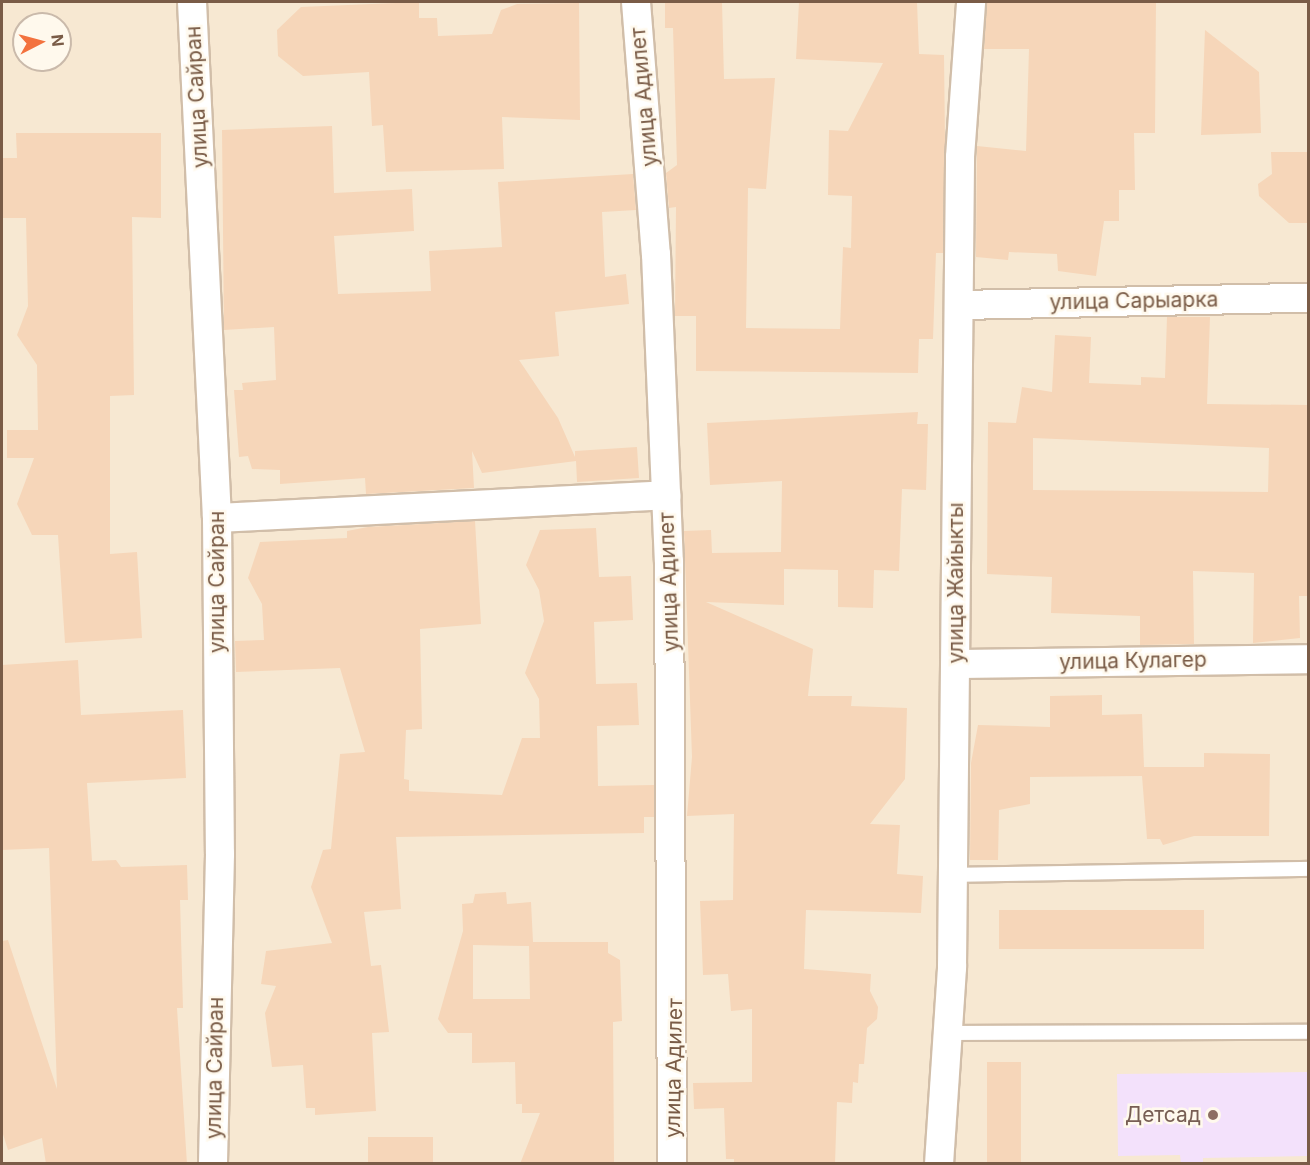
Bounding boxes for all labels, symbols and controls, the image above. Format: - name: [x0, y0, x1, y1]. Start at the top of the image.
- north arrow: [12, 12, 72, 72]
- street label: улица Сайран: [181, 25, 213, 169]
- street label: улица Адилет: [625, 26, 663, 168]
- text: N: [47, 33, 68, 47]
- street label: улица Сарыарка: [1049, 287, 1219, 315]
- street label: улица Жайыкты: [943, 502, 969, 664]
- street label: улица Сайран: [204, 511, 230, 653]
- street label: улица Адилет: [654, 512, 684, 652]
- street label: улица Кулагер: [1059, 647, 1207, 675]
- street label: улица Сайран: [201, 997, 229, 1139]
- street label: улица Адилет: [660, 998, 688, 1138]
- place label: Детсад: [1125, 1102, 1201, 1128]
- marker: Детсад: [1206, 1108, 1220, 1122]

